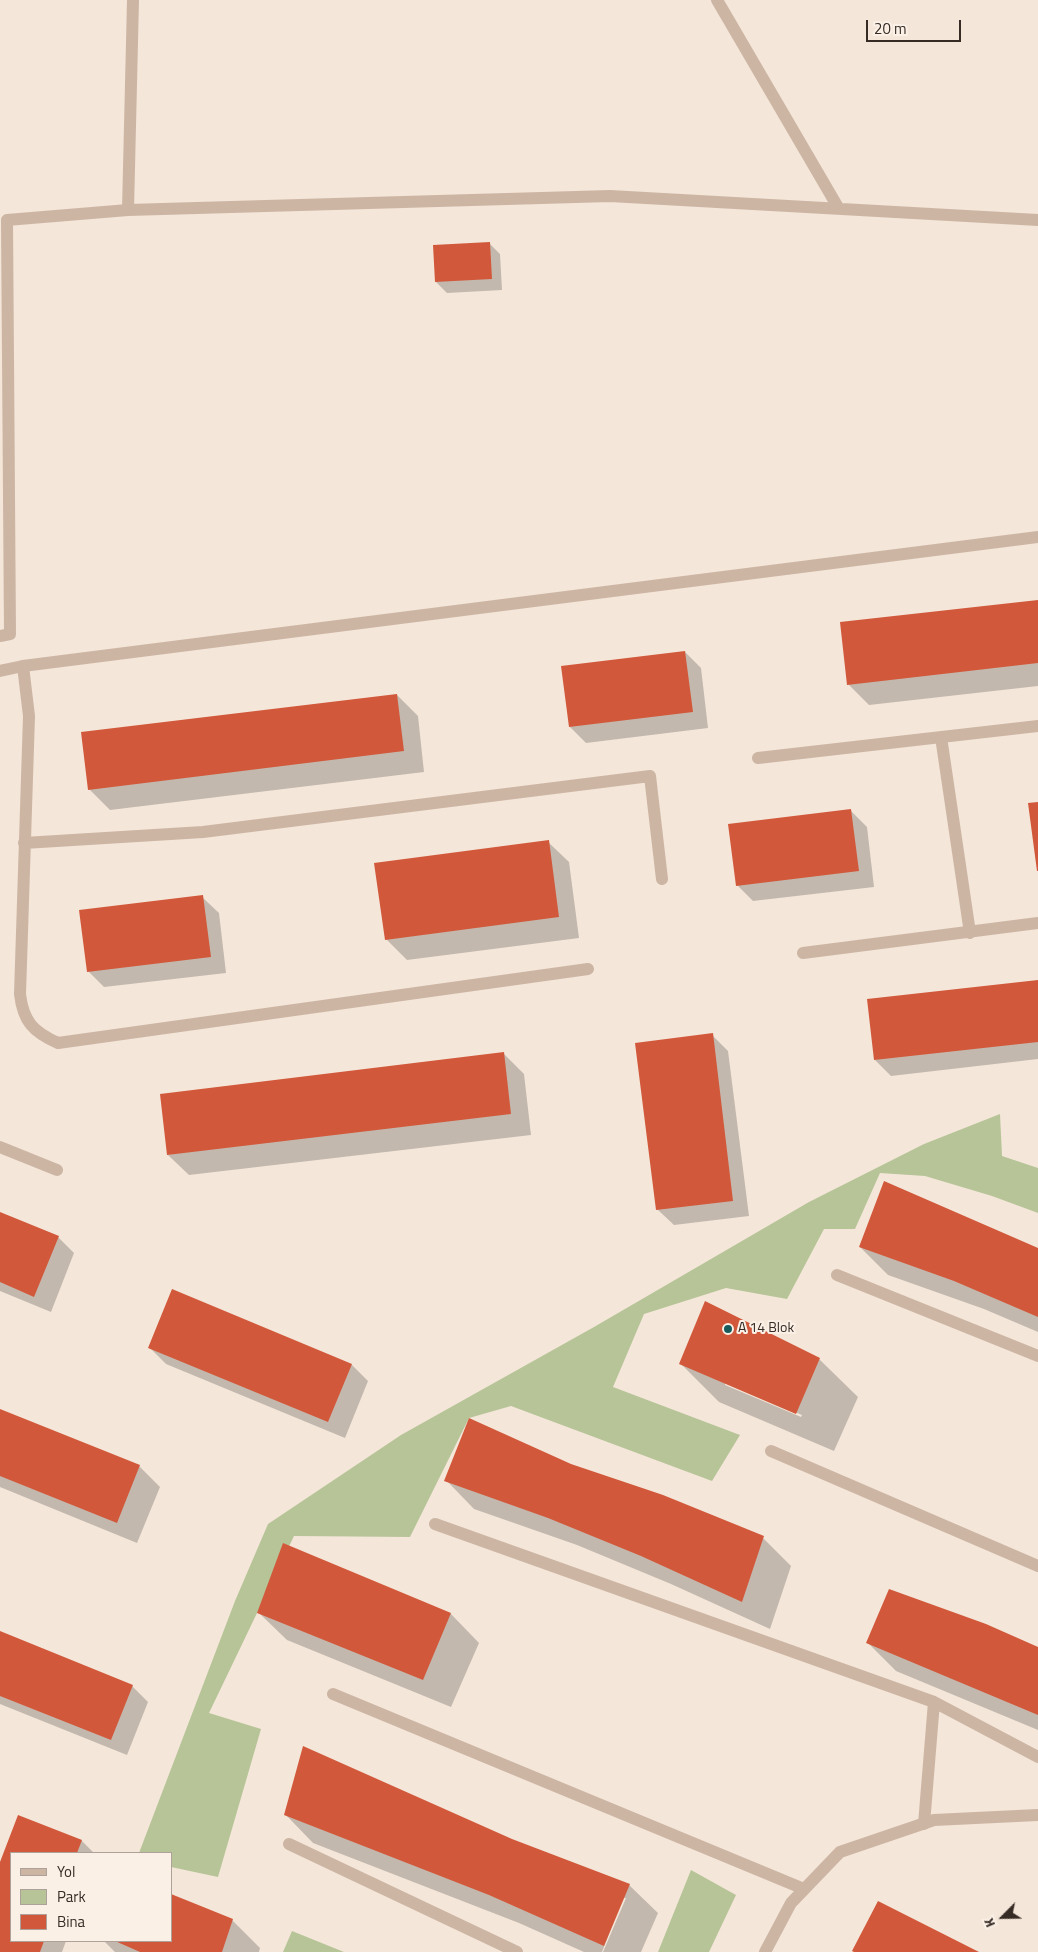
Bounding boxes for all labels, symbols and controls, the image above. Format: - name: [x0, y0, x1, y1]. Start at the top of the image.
- scale bar: [868, 10, 963, 42]
- text: 20 m: [874, 17, 907, 40]
- place label: A 14 Blok: [738, 1321, 794, 1337]
- marker: A 14 Blok: [722, 1323, 734, 1335]
- legend: [10, 1852, 172, 1942]
- text: Yol: [57, 1860, 75, 1883]
- text: Park: [57, 1885, 86, 1908]
- north arrow: [978, 1892, 1028, 1942]
- text: Bina: [57, 1910, 85, 1933]
- text: K: [977, 1915, 1000, 1931]

